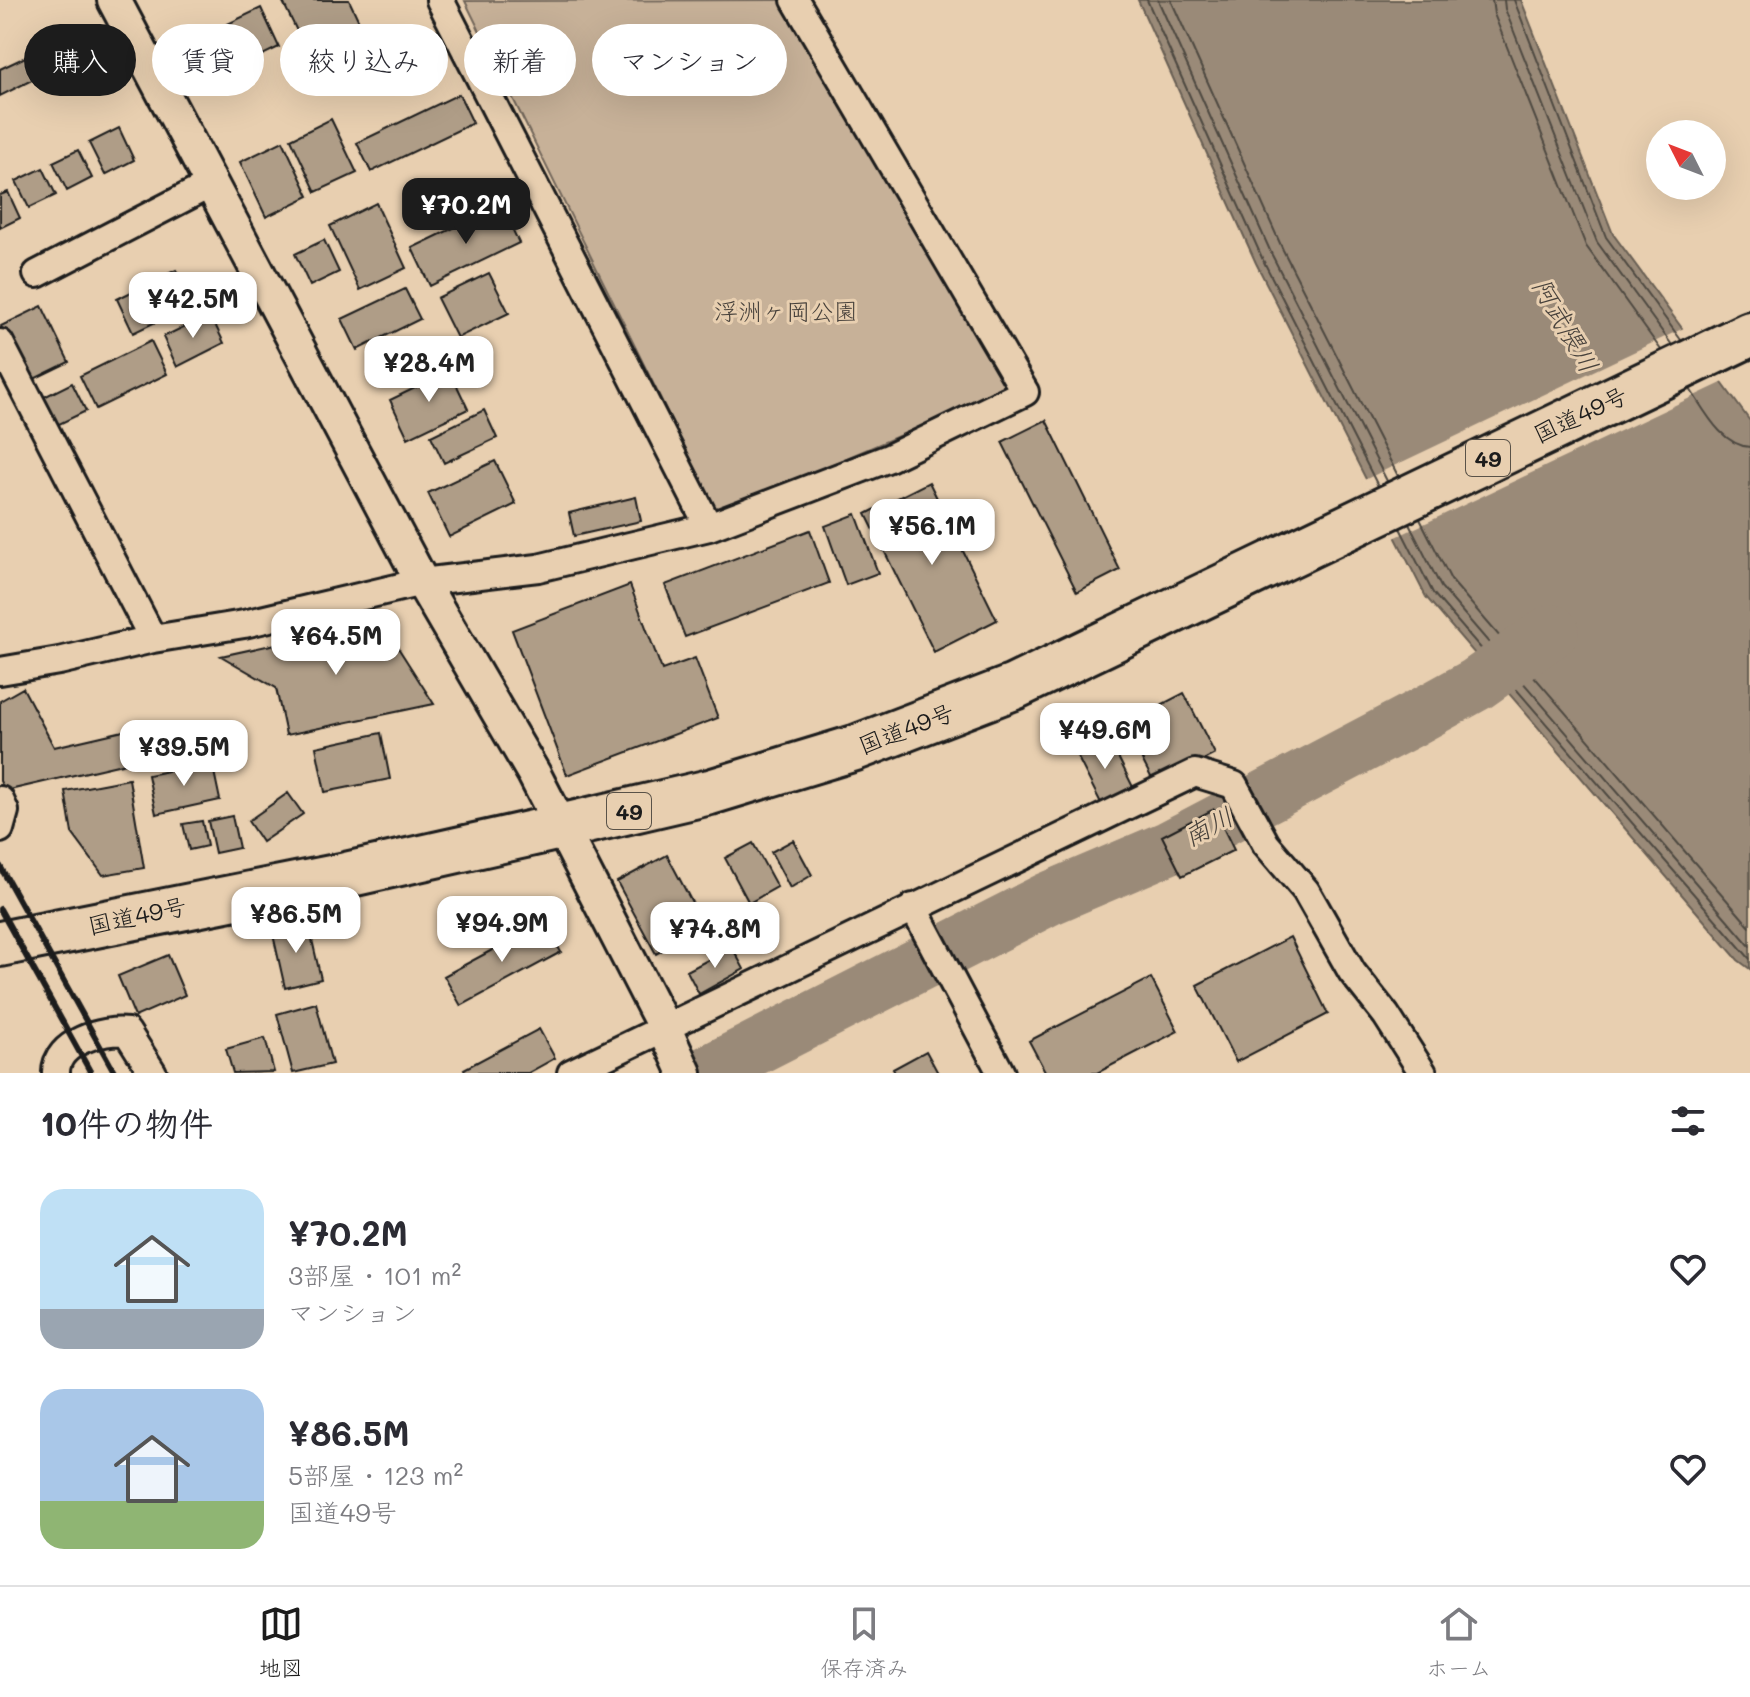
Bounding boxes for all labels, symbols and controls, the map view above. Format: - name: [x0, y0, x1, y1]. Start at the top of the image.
- chip: 購入: [24, 24, 136, 96]
- chip: 賃貸: [152, 24, 264, 96]
- chip: 絞り込み: [280, 24, 448, 96]
- chip: 新着: [464, 24, 576, 96]
- chip: マンション: [592, 24, 787, 96]
- north arrow: [1646, 120, 1726, 200]
- map controls: [1646, 120, 1726, 200]
- pin: ¥70.2M: [401, 178, 531, 246]
- text: ¥70.2M: [420, 187, 512, 221]
- water label: 阿武隈川: [1525, 271, 1607, 379]
- pin: ¥42.5M: [128, 272, 258, 340]
- text: ¥42.5M: [147, 281, 239, 315]
- park label: 浮洲ヶ岡公園: [714, 295, 858, 326]
- pin: ¥28.4M: [364, 336, 494, 404]
- text: ¥28.4M: [382, 345, 476, 379]
- street label: 国道49号: [1528, 379, 1632, 449]
- road number: 49: [1466, 440, 1510, 476]
- pin: ¥56.1M: [867, 499, 997, 567]
- text: ¥56.1M: [888, 508, 976, 542]
- pin: ¥64.5M: [271, 609, 401, 677]
- text: ¥64.5M: [289, 618, 383, 652]
- street label: 国道49号: [854, 696, 958, 760]
- pin: ¥49.6M: [1040, 703, 1170, 771]
- text: ¥49.6M: [1058, 712, 1152, 746]
- pin: ¥39.5M: [119, 720, 249, 788]
- text: ¥39.5M: [138, 729, 230, 763]
- road number: 49: [607, 793, 651, 829]
- water label: 南川: [1177, 799, 1239, 853]
- pin: ¥86.5M: [231, 887, 361, 955]
- street label: 国道49号: [85, 889, 189, 941]
- text: ¥86.5M: [249, 896, 343, 930]
- pin: ¥94.9M: [437, 896, 567, 964]
- pin: ¥74.8M: [650, 902, 780, 970]
- text: ¥94.9M: [455, 905, 549, 939]
- text: ¥74.8M: [668, 911, 762, 945]
- icon: filters: [1666, 1099, 1710, 1143]
- text: 10件の物件: [40, 1100, 213, 1145]
- text: ¥70.2M: [288, 1210, 408, 1255]
- icon: home: [104, 1221, 200, 1317]
- icon: heart: [1666, 1247, 1710, 1291]
- text: 3部屋 · 101 m²: [288, 1258, 461, 1292]
- text: マンション: [288, 1295, 417, 1329]
- text: ¥86.5M: [288, 1410, 410, 1455]
- icon: home: [104, 1421, 200, 1517]
- icon: heart: [1666, 1447, 1710, 1491]
- text: 5部屋 · 123 m²: [288, 1458, 463, 1492]
- text: 国道49号: [288, 1495, 397, 1529]
- tab: 地図: [259, 1602, 303, 1682]
- tab: 保存済み: [820, 1602, 908, 1682]
- tab: ホーム: [1426, 1602, 1491, 1682]

